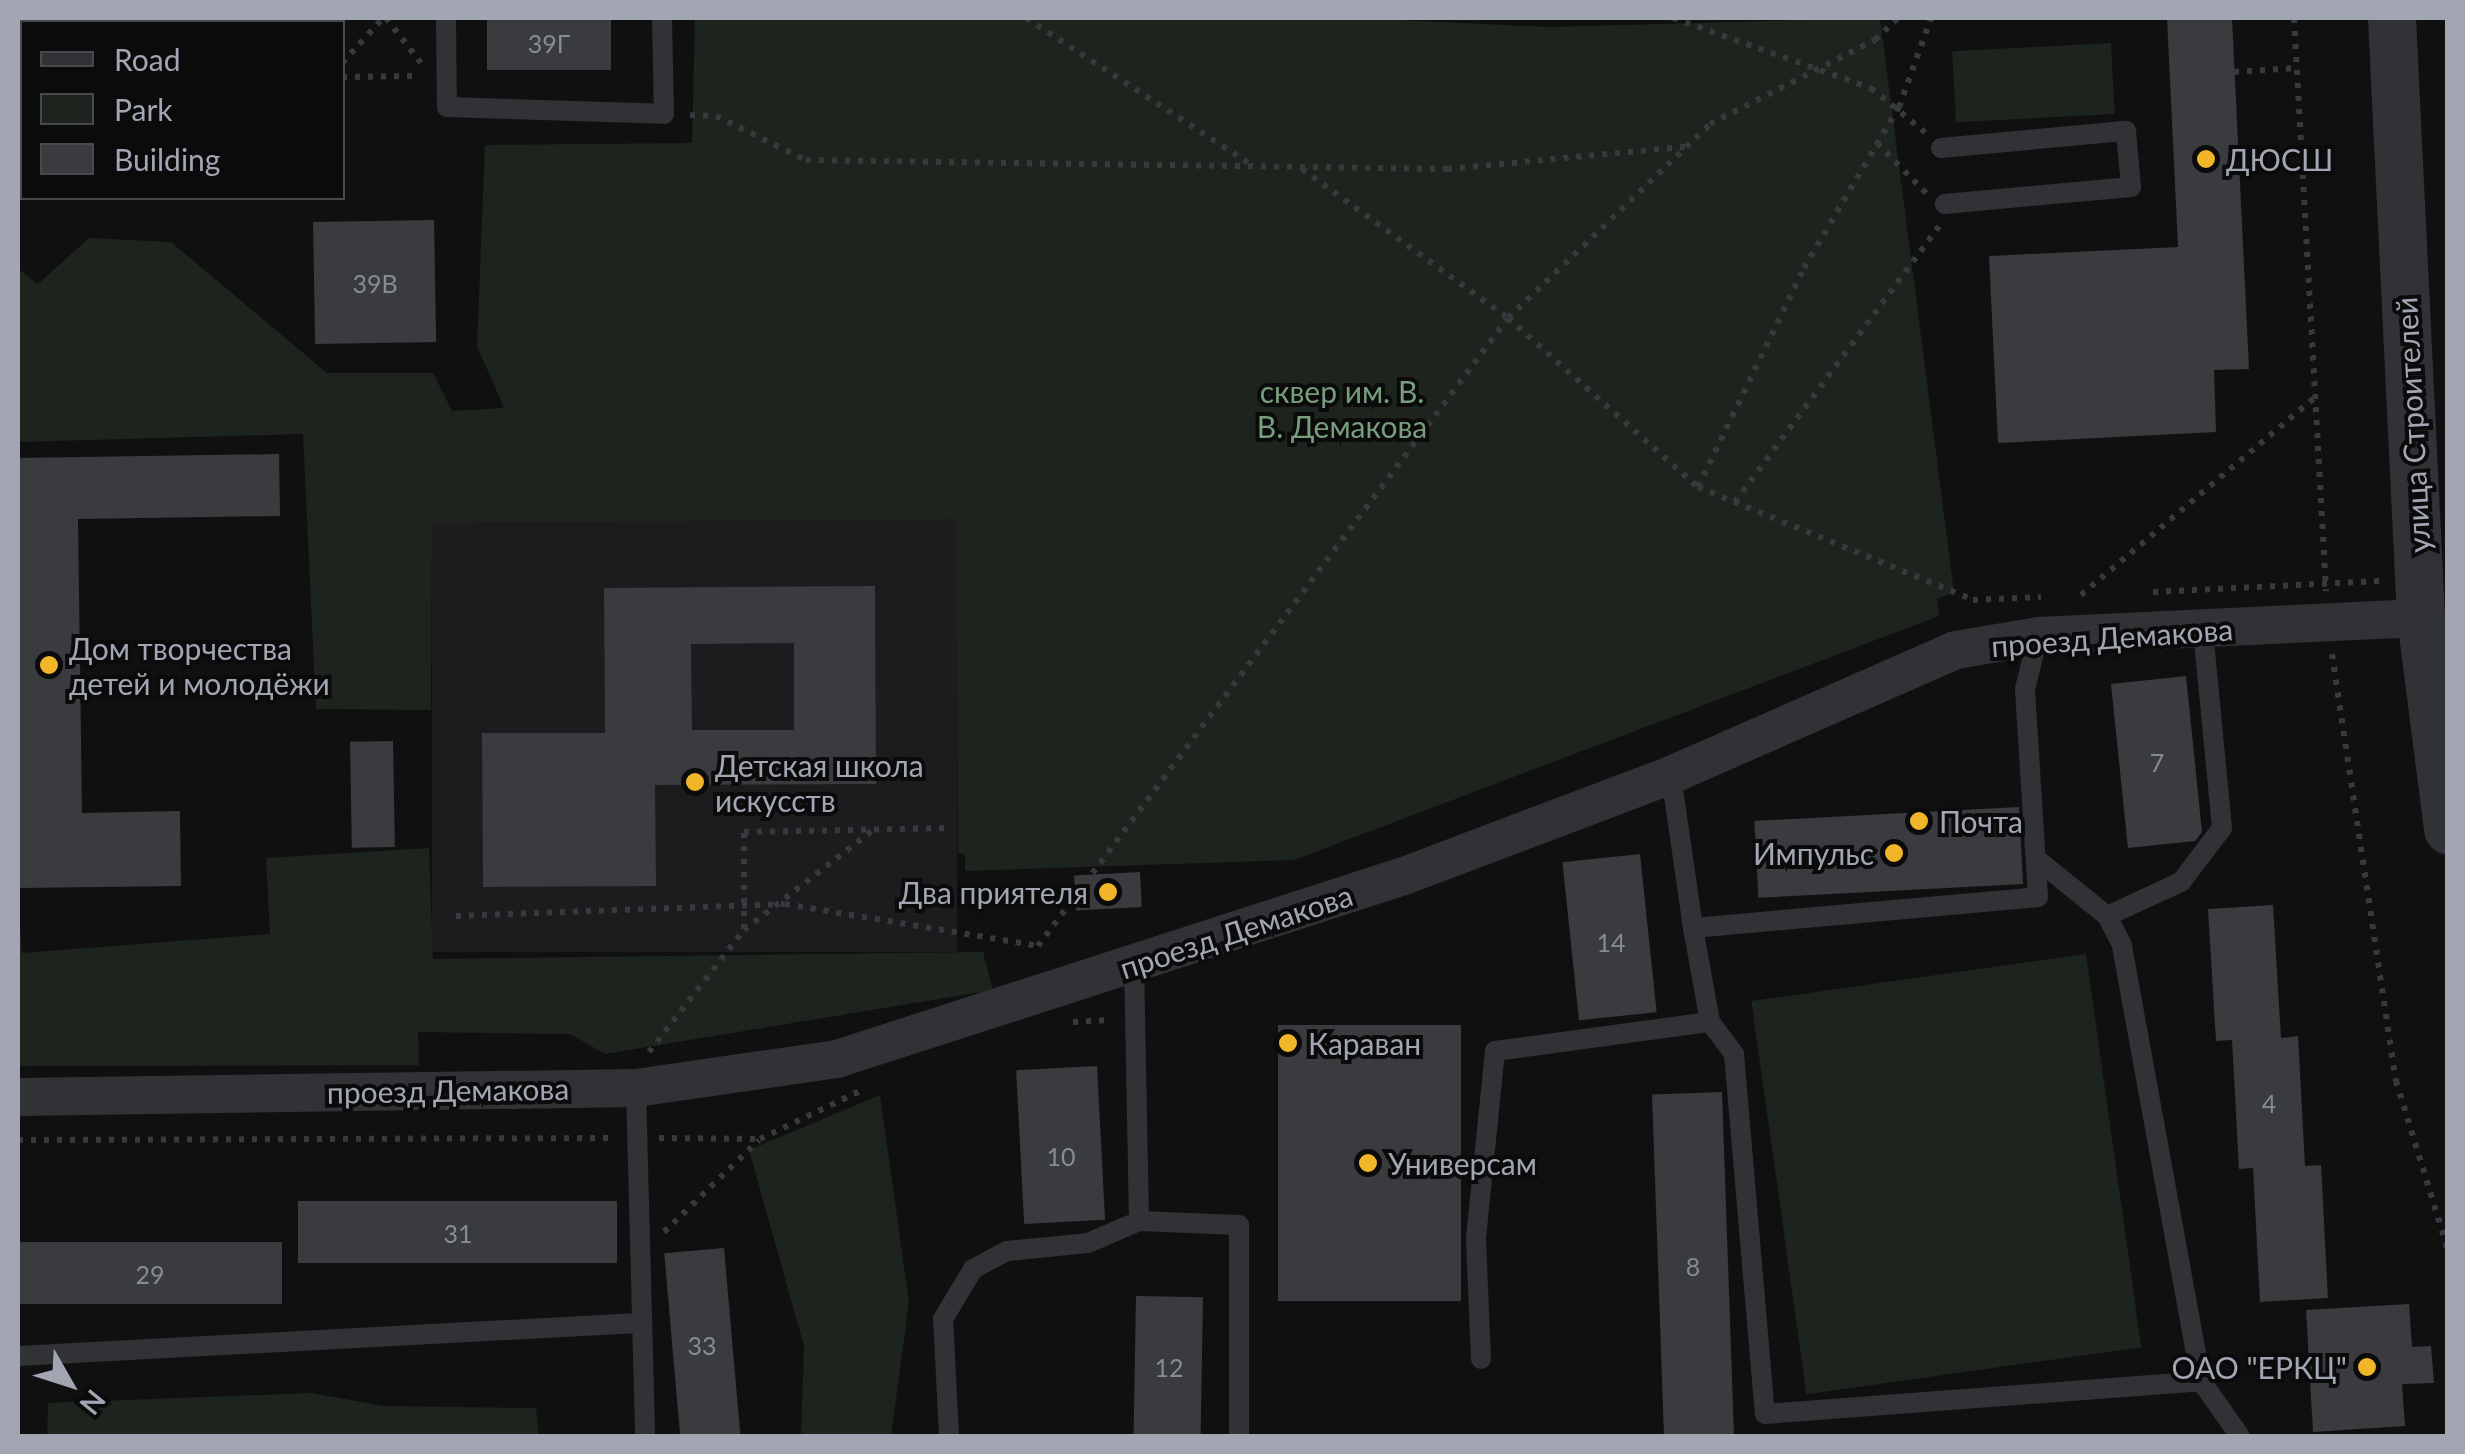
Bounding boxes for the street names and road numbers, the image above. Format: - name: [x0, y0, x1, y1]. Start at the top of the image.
- street label: улица Строителей: [2387, 296, 2437, 554]
- street label: проезд Демакова: [1990, 611, 2234, 663]
- street label: проезд Демакова: [1115, 876, 1357, 986]
- street label: проезд Демакова: [326, 1070, 570, 1110]

